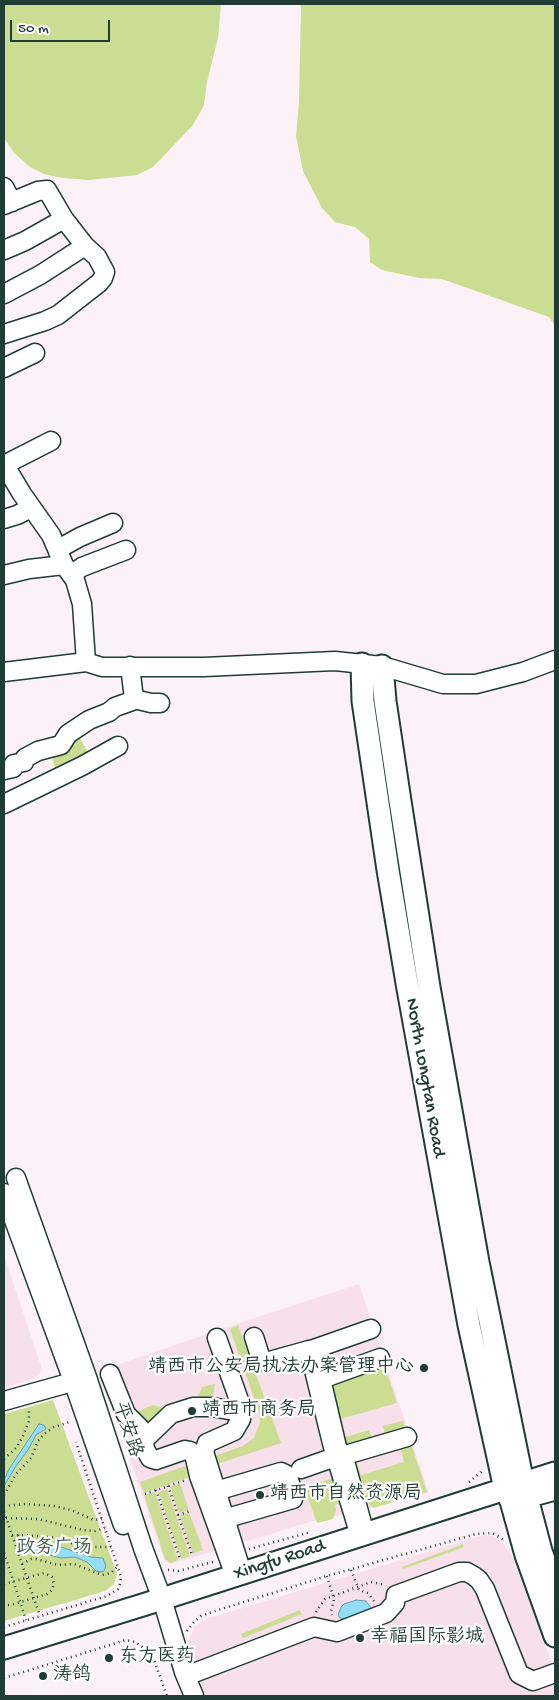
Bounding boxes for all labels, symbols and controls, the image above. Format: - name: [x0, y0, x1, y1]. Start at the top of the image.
- scale bar: [12, 10, 112, 42]
- text: 50 m: [18, 20, 49, 38]
- street label: North Longtan Road: [399, 997, 449, 1159]
- place label: 靖西市公安局执法办案管理中心: [148, 1357, 414, 1379]
- marker: 靖西市公安局执法办案管理中心: [418, 1362, 430, 1374]
- street label: 平安路: [106, 1399, 146, 1461]
- place label: 靖西市商务局: [202, 1400, 316, 1422]
- marker: 靖西市商务局: [186, 1405, 198, 1417]
- place label: 靖西市自然资源局: [270, 1484, 422, 1506]
- marker: 靖西市自然资源局: [254, 1489, 266, 1501]
- street label: Xingfu Road: [231, 1536, 329, 1586]
- park label: 政务广场: [16, 1538, 92, 1560]
- place label: 幸福国际影城: [370, 1627, 484, 1649]
- marker: 幸福国际影城: [354, 1632, 366, 1644]
- place label: 东方医药: [119, 1647, 195, 1669]
- marker: 东方医药: [103, 1652, 115, 1664]
- place label: 涛鸽: [53, 1665, 91, 1687]
- marker: 涛鸽: [37, 1670, 49, 1682]

